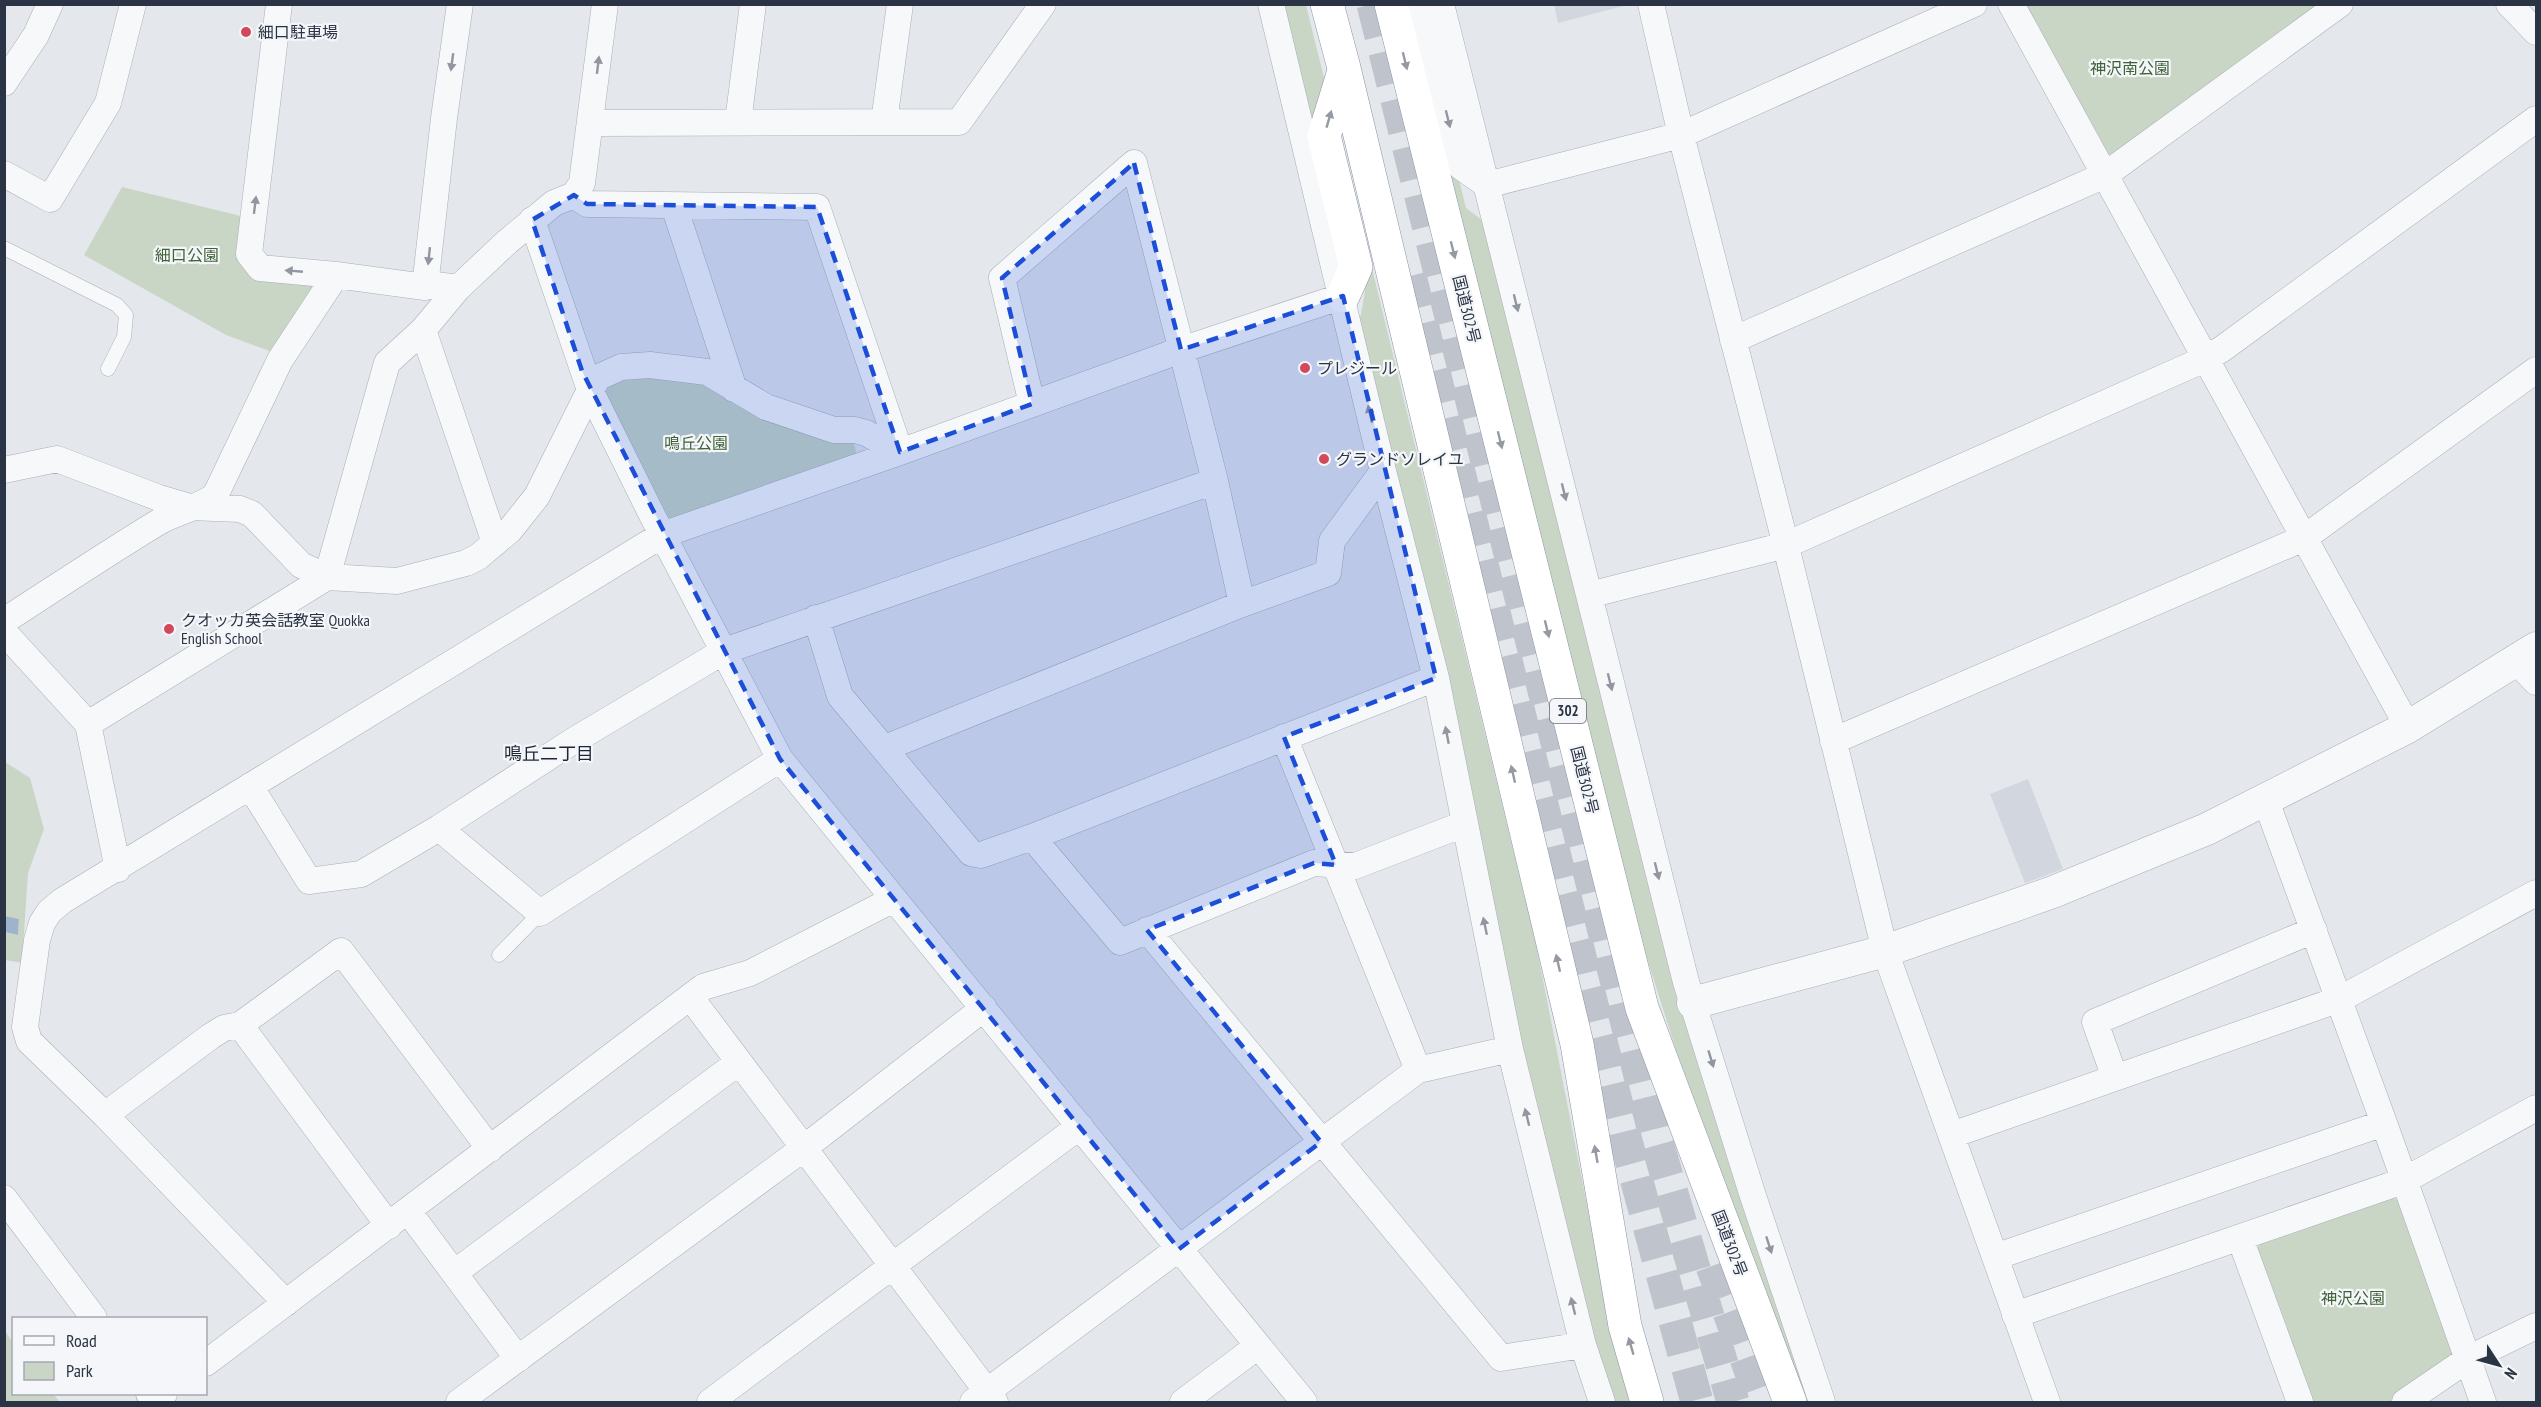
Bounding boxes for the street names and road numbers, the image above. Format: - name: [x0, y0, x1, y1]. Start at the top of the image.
- street label: 国道302号: [1449, 273, 1485, 345]
- road number: 302: [1550, 699, 1586, 723]
- street label: 国道302号: [1567, 744, 1603, 816]
- street label: 国道302号: [1708, 1207, 1752, 1279]

